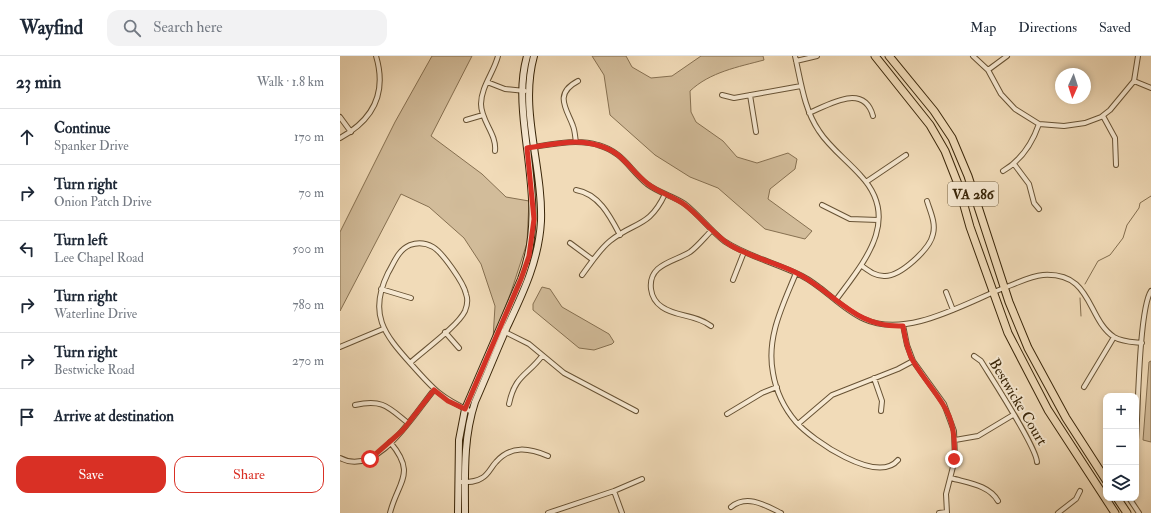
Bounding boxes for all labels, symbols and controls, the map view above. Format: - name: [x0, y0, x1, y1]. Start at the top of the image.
- search box: [107, 10, 387, 46]
- text: Wayfind: [20, 16, 83, 40]
- icon: search: [121, 17, 143, 39]
- text: Search here: [153, 18, 223, 37]
- text: Map: [970, 19, 996, 36]
- text: Directions: [1018, 19, 1077, 36]
- text: Saved: [1099, 19, 1131, 36]
- north arrow: [1055, 68, 1091, 104]
- text: 23 min: [16, 72, 61, 93]
- text: Walk · 1.8 km: [257, 74, 324, 90]
- text: Continue: [54, 119, 110, 138]
- icon: ahead: [16, 126, 38, 148]
- text: 170 m: [294, 129, 324, 145]
- text: Spanker Drive: [54, 138, 129, 154]
- text: Turn right: [54, 175, 117, 194]
- icon: right: [16, 182, 38, 204]
- road number: VA 286: [948, 182, 998, 206]
- text: 70 m: [299, 185, 324, 201]
- text: Onion Patch Drive: [54, 194, 152, 210]
- text: Turn left: [54, 231, 108, 250]
- icon: left: [16, 238, 38, 260]
- text: 500 m: [292, 241, 324, 257]
- text: Lee Chapel Road: [54, 250, 144, 266]
- text: Turn right: [54, 287, 117, 306]
- icon: right: [16, 294, 38, 316]
- text: 780 m: [292, 297, 324, 313]
- text: Waterline Drive: [54, 306, 137, 322]
- text: Turn right: [54, 343, 117, 362]
- icon: right: [16, 350, 38, 372]
- text: 270 m: [292, 353, 324, 369]
- street label: Bestwicke Court: [985, 355, 1051, 449]
- text: Bestwicke Road: [54, 362, 135, 378]
- map controls: [1103, 393, 1139, 501]
- button: +: [1103, 393, 1139, 429]
- icon: arrive: [16, 406, 38, 428]
- text: Arrive at destination: [54, 407, 174, 426]
- button: −: [1103, 429, 1139, 465]
- route start: [361, 450, 379, 468]
- route end: [945, 450, 963, 468]
- button: Save: [16, 456, 166, 493]
- button: Share: [174, 456, 324, 493]
- button: layers: [1103, 465, 1139, 501]

